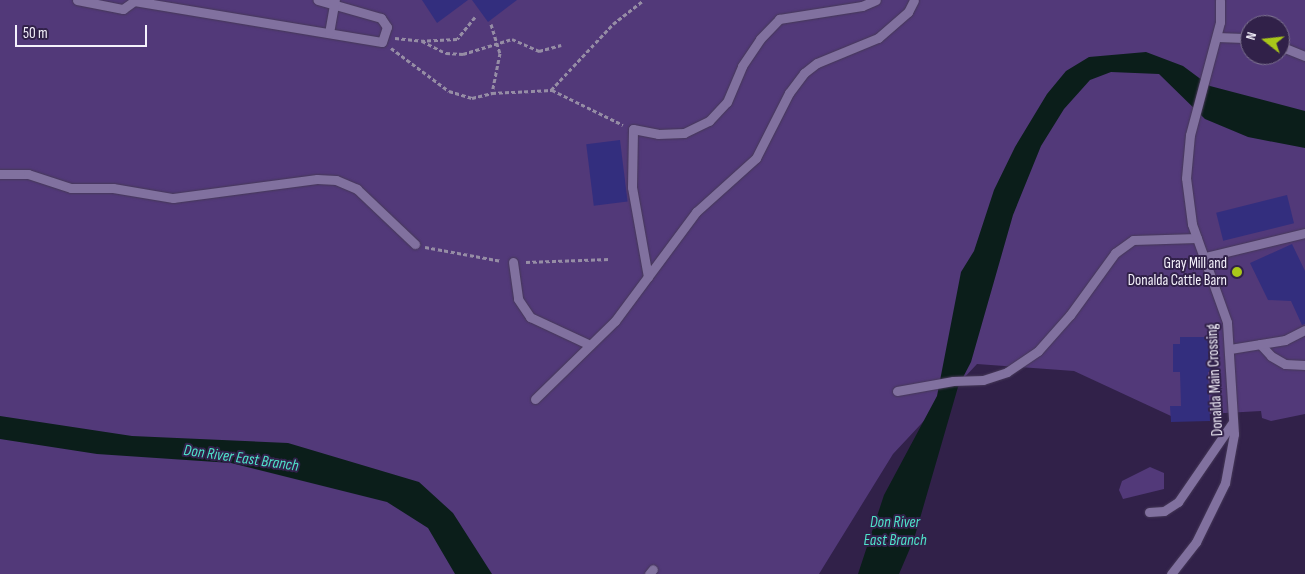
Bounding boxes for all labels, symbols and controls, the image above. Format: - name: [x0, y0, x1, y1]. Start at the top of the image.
- scale bar: [18, 15, 150, 47]
- north arrow: [1240, 15, 1290, 65]
- text: 50 m: [23, 24, 48, 43]
- text: N: [1242, 30, 1260, 42]
- place label: Gray Mill and Donalda Cattle Barn: [1128, 254, 1227, 289]
- marker: Gray Mill and Donalda Cattle Barn: [1231, 266, 1243, 278]
- street label: Donalda Main Crossing: [1203, 323, 1227, 437]
- water label: Don River East Branch: [182, 441, 300, 477]
- water label: Don River East Branch: [863, 513, 927, 551]

